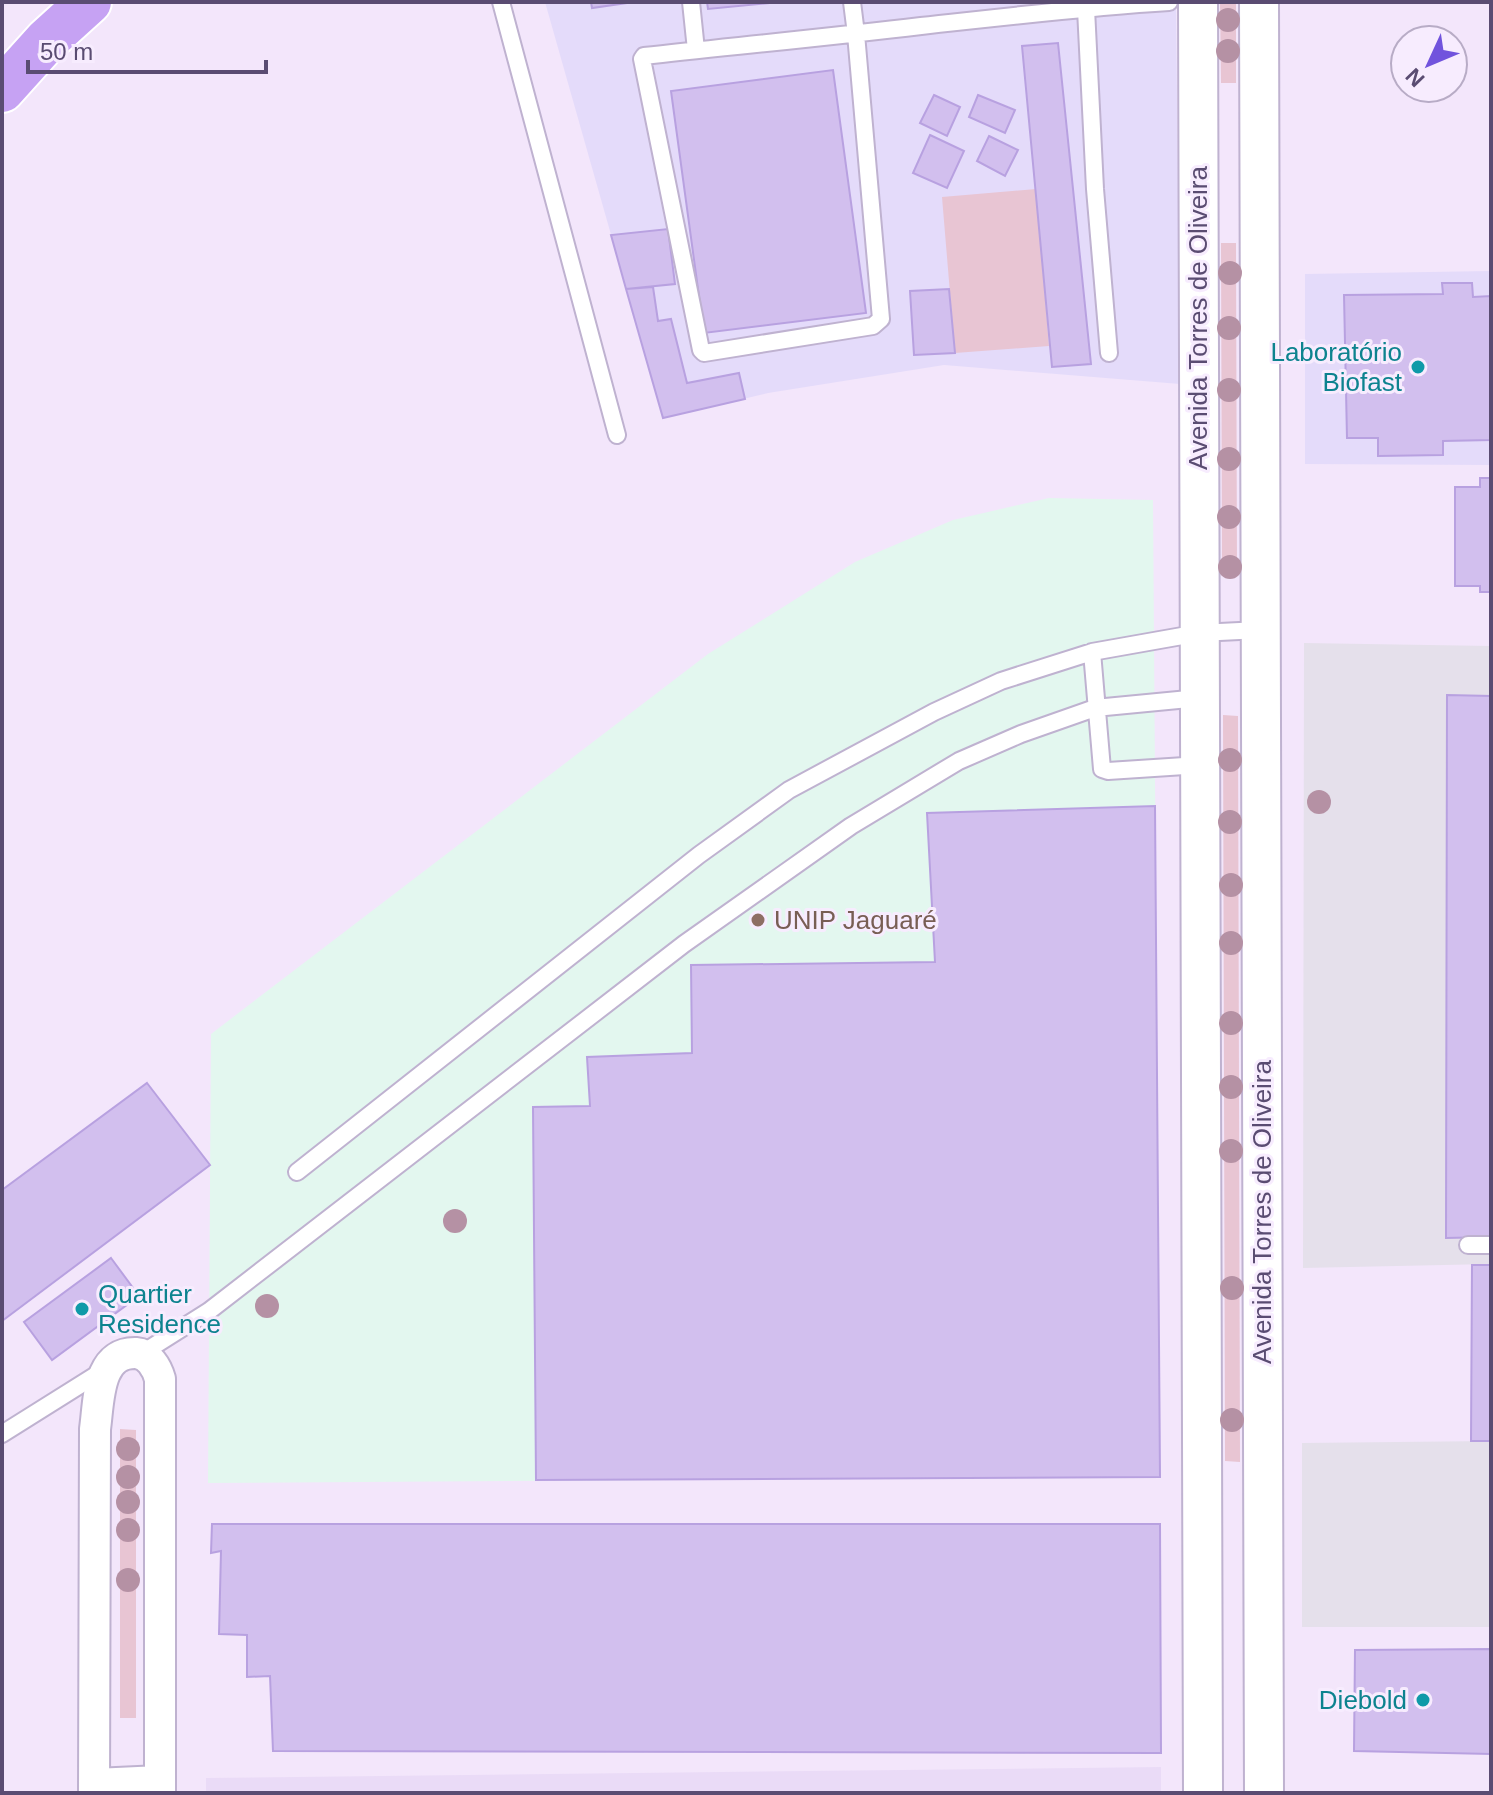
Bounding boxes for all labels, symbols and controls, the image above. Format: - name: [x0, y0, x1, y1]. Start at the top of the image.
- scale bar: [28, 24, 266, 74]
- north arrow: [1389, 24, 1469, 104]
- text: 50 m: [40, 38, 93, 65]
- text: N: [1400, 63, 1429, 92]
- street label: Avenida Torres de Oliveira: [1183, 165, 1213, 470]
- place label: Laboratório Biofast: [1270, 337, 1403, 397]
- marker: Laboratório Biofast: [1409, 358, 1427, 376]
- place label: UNIP Jaguaré: [774, 905, 937, 935]
- marker: UNIP Jaguaré: [749, 911, 767, 929]
- street label: Avenida Torres de Oliveira: [1247, 1059, 1277, 1364]
- place label: Quartier Residence: [98, 1279, 221, 1339]
- marker: Quartier Residence: [73, 1300, 91, 1318]
- place label: Diebold: [1319, 1685, 1407, 1715]
- marker: Diebold: [1414, 1691, 1432, 1709]

